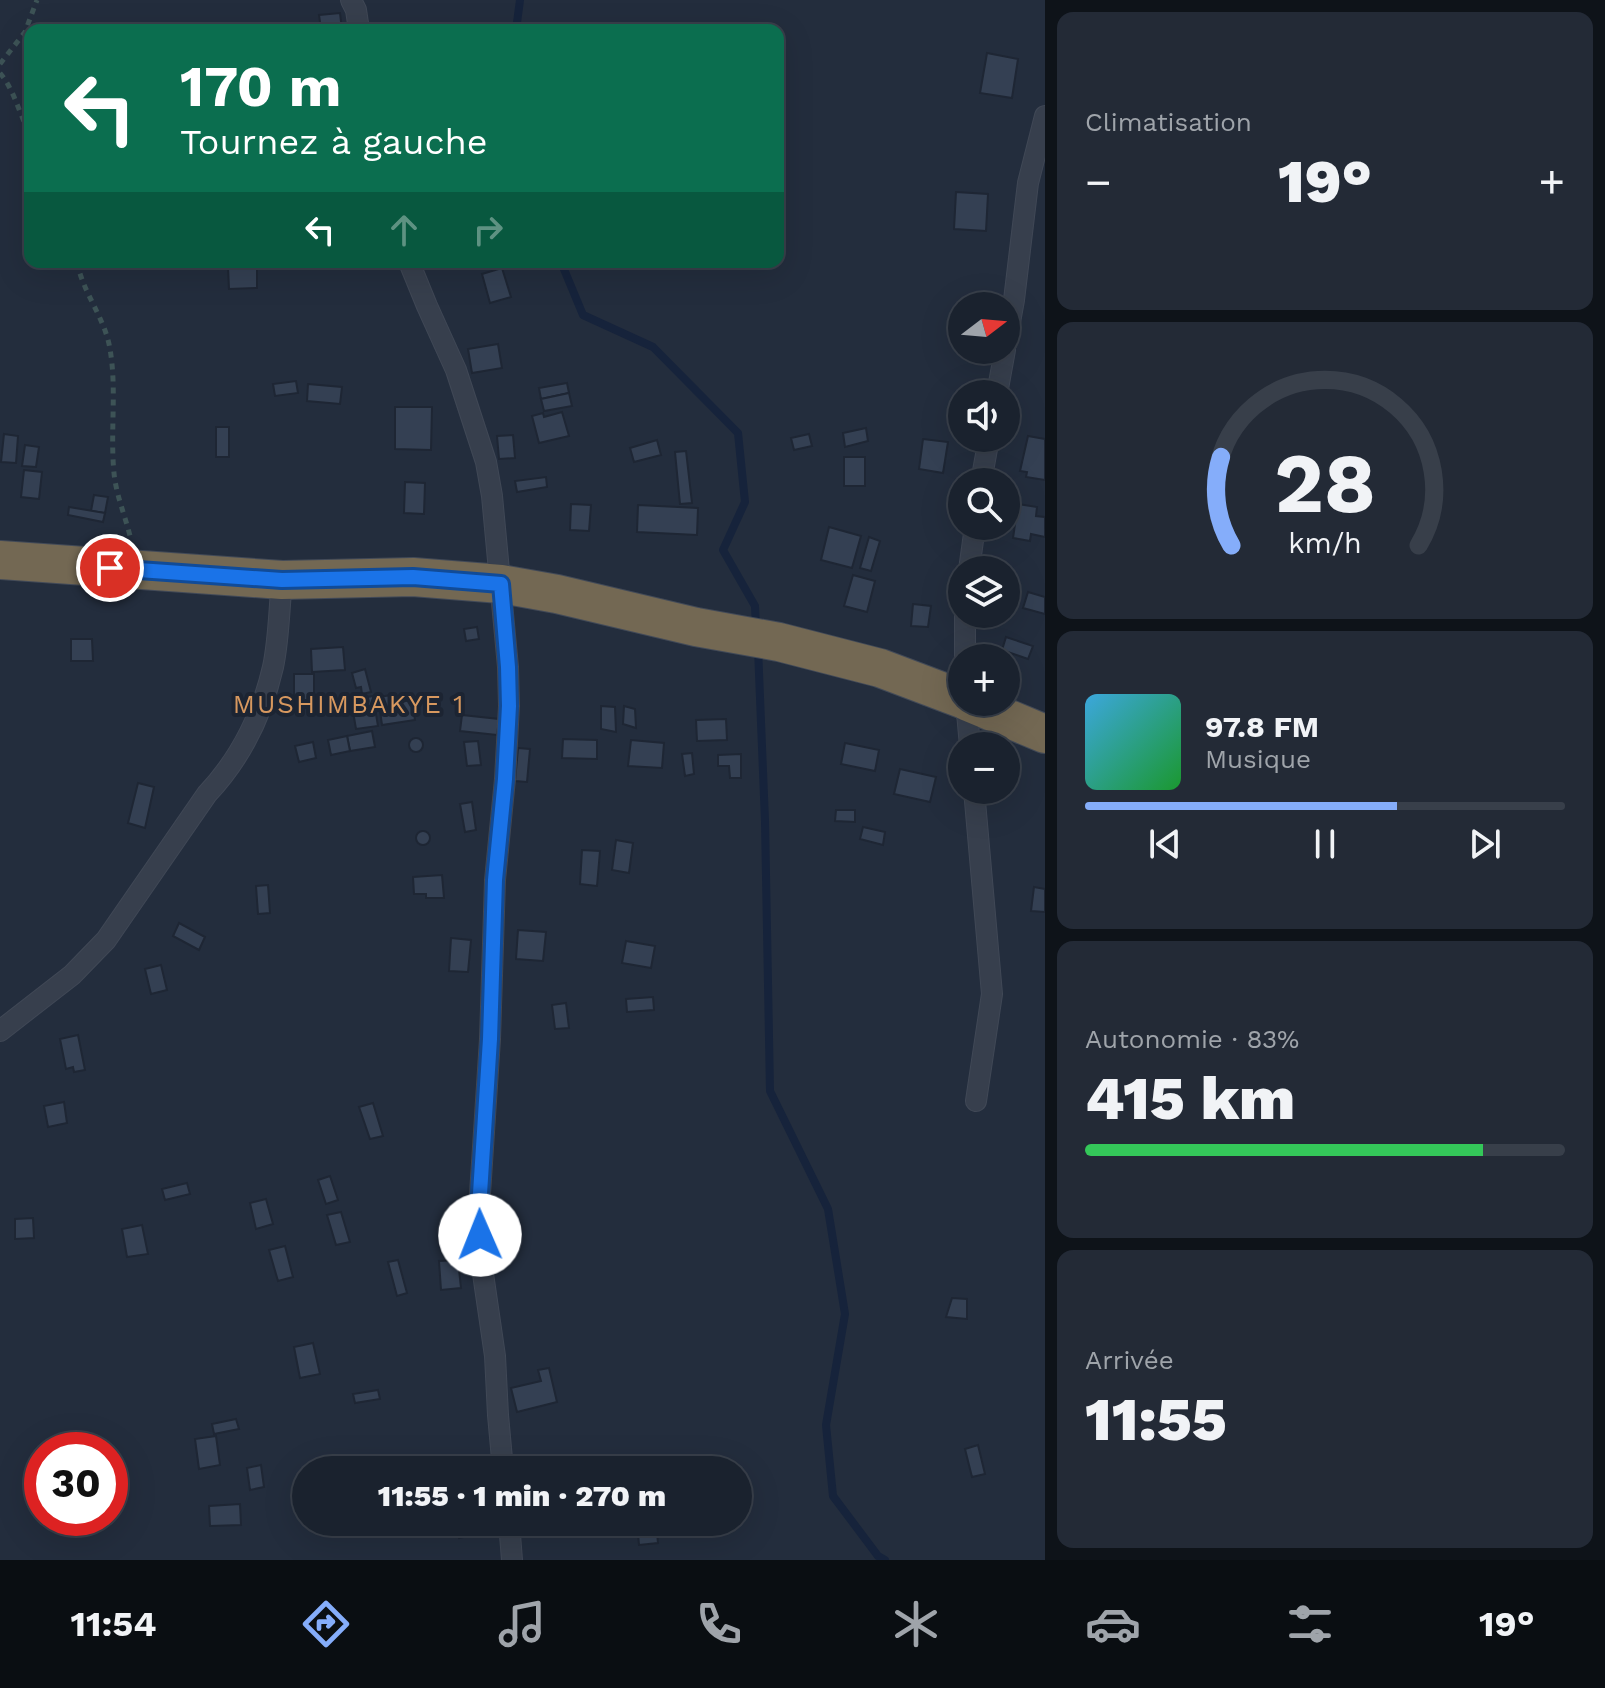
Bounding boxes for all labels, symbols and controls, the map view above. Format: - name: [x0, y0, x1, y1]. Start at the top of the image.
- text: 170 m: [180, 54, 342, 120]
- icon: left: [48, 56, 152, 160]
- text: Climatisation: [1085, 107, 1252, 137]
- text: Tournez à gauche: [180, 121, 488, 163]
- text: 19°: [1278, 146, 1372, 217]
- text: −: [1085, 156, 1112, 208]
- text: +: [1538, 156, 1565, 208]
- icon: left: [298, 208, 342, 252]
- icon: ahead: [382, 208, 426, 252]
- icon: right: [466, 208, 510, 252]
- north arrow: [948, 292, 1020, 364]
- map controls: [948, 292, 1020, 804]
- button: sound: [948, 380, 1020, 452]
- text: 28: [1274, 435, 1376, 532]
- button: search: [948, 468, 1020, 540]
- text: km/h: [1288, 527, 1362, 561]
- pin: [76, 534, 144, 602]
- icon: arrive: [88, 546, 132, 590]
- button: layers: [948, 556, 1020, 628]
- button: +: [948, 644, 1020, 716]
- district label: MUSHIMBAKYE 1: [233, 689, 465, 719]
- text: 97.8 FM: [1205, 709, 1319, 744]
- button: −: [948, 732, 1020, 804]
- text: Musique: [1205, 744, 1311, 774]
- icon: previous: [1143, 822, 1187, 866]
- icon: pause: [1303, 822, 1347, 866]
- icon: next: [1463, 822, 1507, 866]
- text: Autonomie · 83%: [1085, 1024, 1299, 1054]
- text: 415 km: [1085, 1063, 1295, 1134]
- position arrow: [438, 1193, 522, 1277]
- text: Arrivée: [1085, 1345, 1174, 1375]
- text: 11:55: [1085, 1384, 1227, 1455]
- speed limit sign: 30: [24, 1432, 128, 1536]
- text: 11:55 · 1 min · 270 m: [378, 1478, 666, 1513]
- icon: directions: [298, 1596, 354, 1652]
- icon: music: [494, 1596, 550, 1652]
- icon: phone: [691, 1596, 747, 1652]
- icon: climate: [888, 1596, 944, 1652]
- icon: car: [1085, 1596, 1141, 1652]
- icon: filters: [1282, 1596, 1338, 1652]
- text: 11:54: [70, 1603, 157, 1645]
- text: 19°: [1479, 1603, 1534, 1645]

